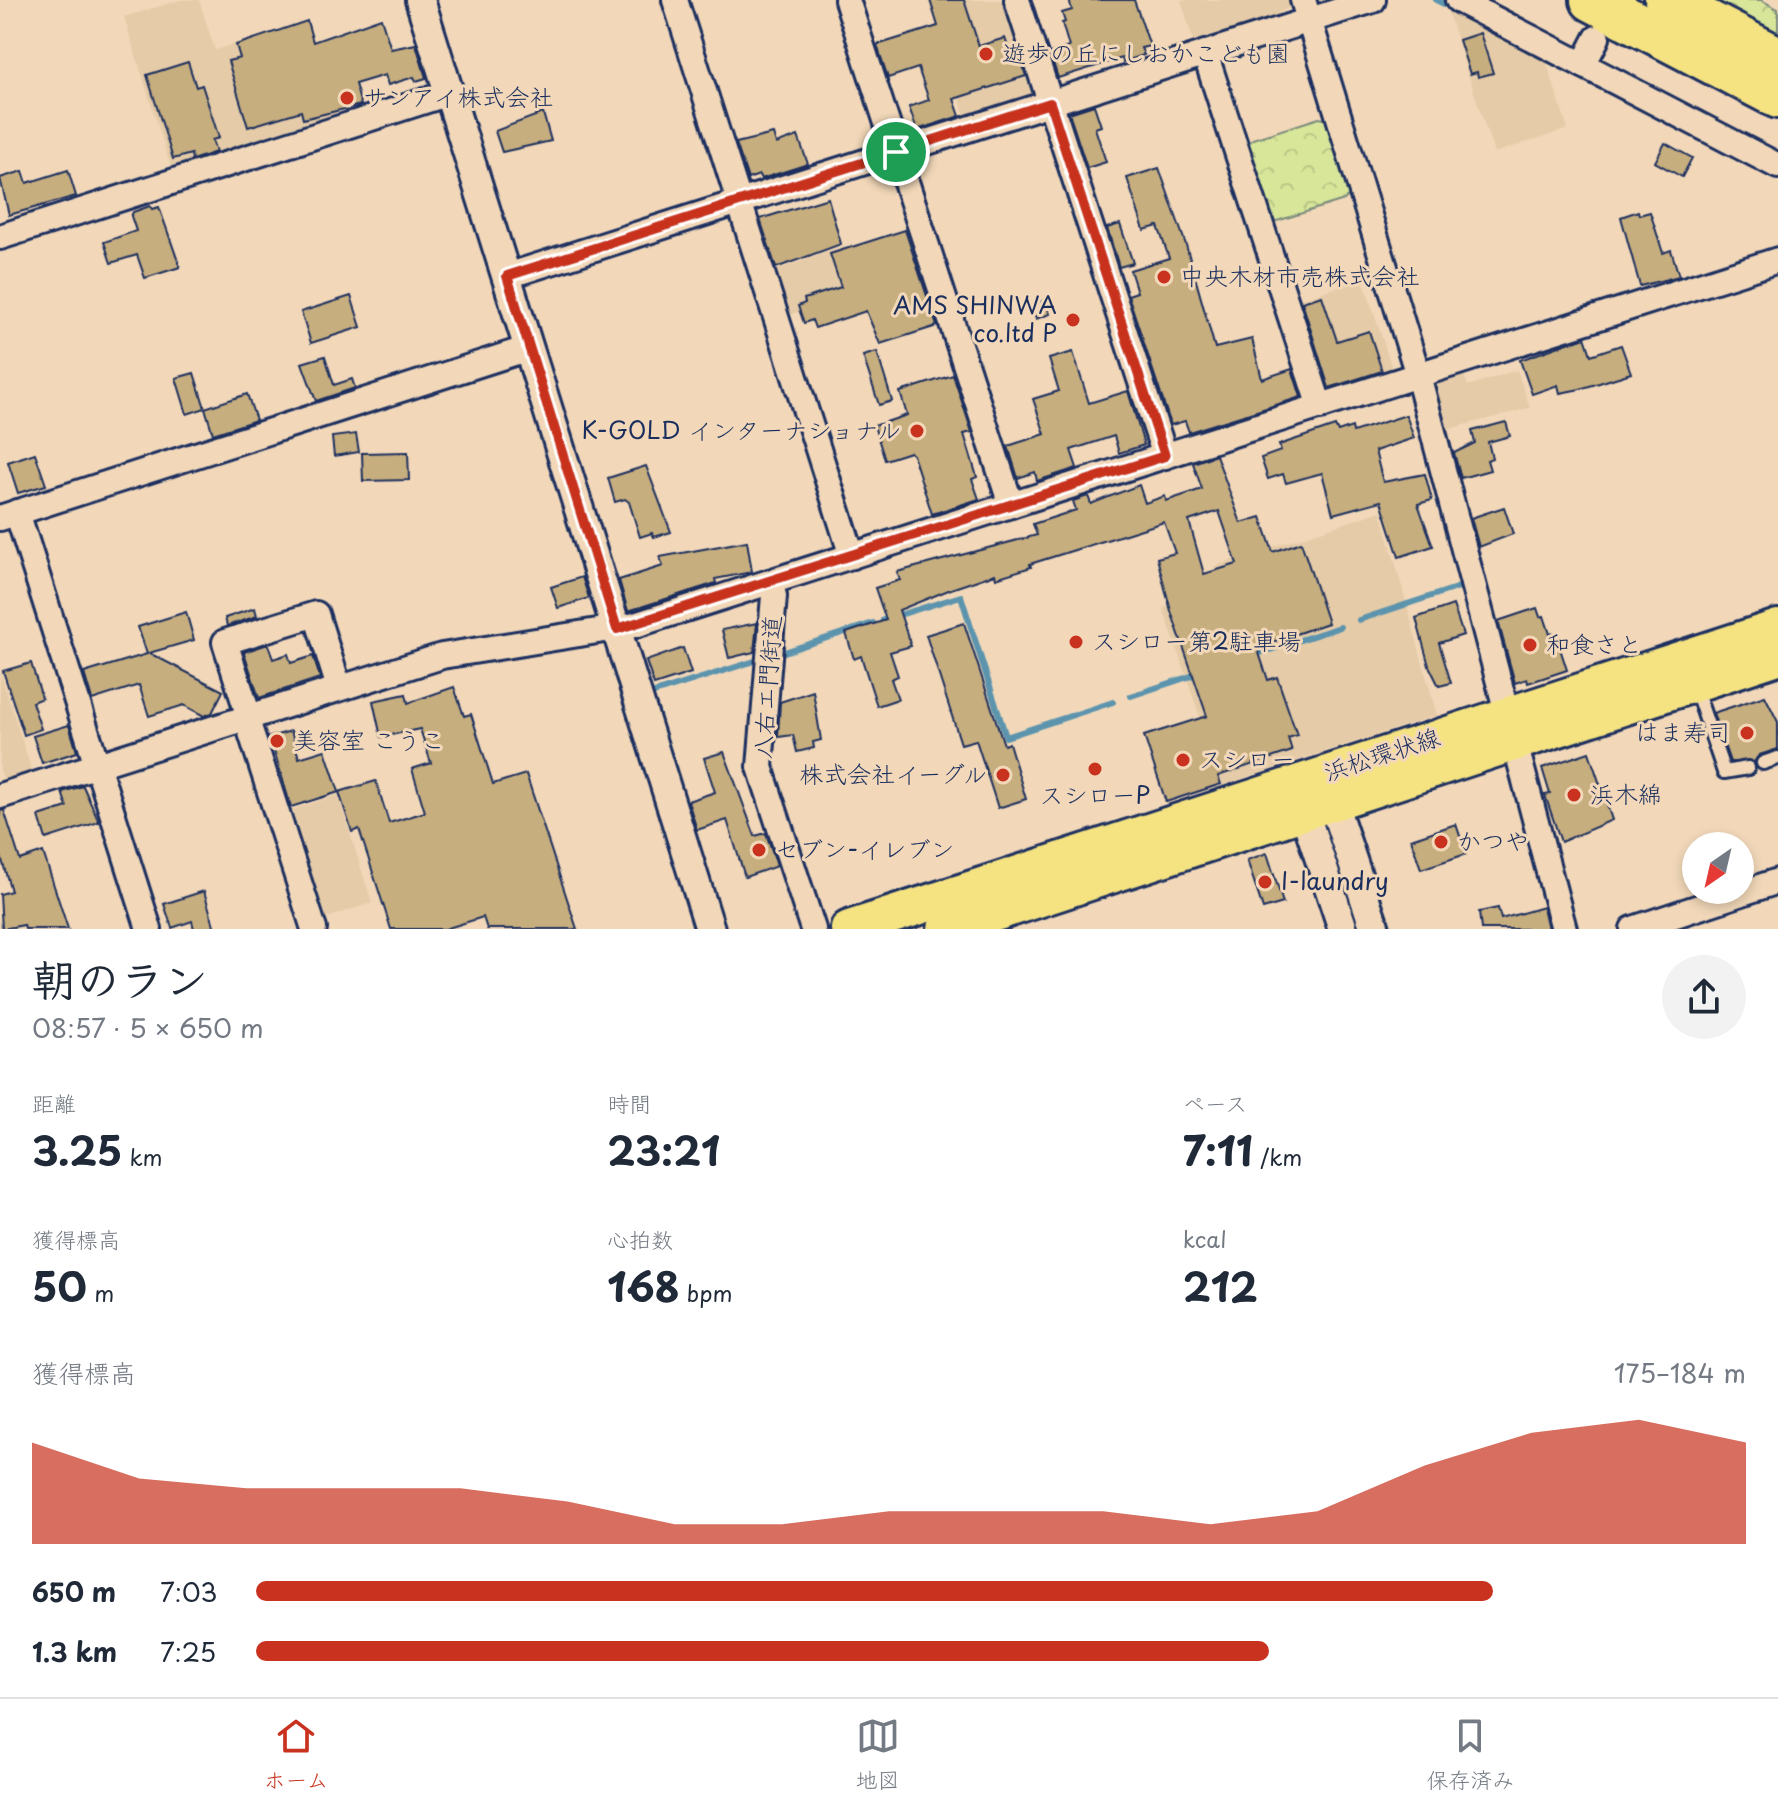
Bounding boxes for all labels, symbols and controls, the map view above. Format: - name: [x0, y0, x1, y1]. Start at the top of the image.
- place label: 遊歩の丘にしおかこども園: [1002, 34, 1290, 70]
- marker: 遊歩の丘にしおかこども園: [977, 45, 995, 63]
- place label: サンアイ株式会社: [363, 78, 554, 114]
- marker: サンアイ株式会社: [338, 89, 356, 107]
- pin: [862, 118, 930, 186]
- icon: arrive: [874, 130, 918, 174]
- place label: 中央木材市売株式会社: [1180, 257, 1420, 293]
- marker: 中央木材市売株式会社: [1155, 268, 1173, 286]
- place label: AMS SHINWA co.ltd P: [893, 286, 1057, 350]
- marker: AMS SHINWA co.ltd P: [1064, 311, 1082, 329]
- place label: K-GOLD インターナショナル: [581, 411, 901, 447]
- marker: K-GOLD インターナショナル: [908, 422, 926, 440]
- street label: 八右エ門街道: [743, 614, 789, 760]
- place label: スシロー第2駐車場: [1092, 622, 1301, 658]
- place label: 和食さと: [1546, 625, 1642, 661]
- marker: スシロー第2駐車場: [1067, 633, 1085, 651]
- marker: 和食さと: [1521, 636, 1539, 654]
- place label: はま寿司: [1635, 713, 1731, 749]
- street label: 浜松環状線: [1319, 717, 1444, 789]
- place label: 美容室 こうこ: [293, 721, 445, 757]
- marker: はま寿司: [1738, 724, 1756, 742]
- marker: 美容室 こうこ: [268, 732, 286, 750]
- place label: スシロー: [1199, 740, 1295, 776]
- marker: スシロー: [1174, 751, 1192, 769]
- place label: 株式会社イーグル: [799, 755, 987, 791]
- marker: スシローP: [1086, 760, 1104, 778]
- marker: 株式会社イーグル: [994, 766, 1012, 784]
- place label: 浜木綿: [1590, 775, 1662, 811]
- place label: スシローP: [1040, 776, 1150, 812]
- marker: 浜木綿: [1565, 786, 1583, 804]
- place label: かつや: [1457, 822, 1529, 858]
- place label: セブン-イレブン: [775, 830, 955, 866]
- north arrow: [1682, 832, 1754, 904]
- map controls: [1682, 832, 1754, 904]
- marker: かつや: [1432, 833, 1450, 851]
- marker: セブン-イレブン: [750, 841, 768, 859]
- place label: I-laundry: [1281, 862, 1389, 898]
- marker: I-laundry: [1256, 873, 1274, 891]
- text: 朝のラン: [32, 945, 208, 1011]
- button: share: [1662, 955, 1746, 1039]
- text: 08:57 · 5 × 650 m: [32, 1008, 264, 1047]
- text: 距離: [32, 1086, 76, 1119]
- text: 時間: [607, 1086, 651, 1119]
- text: ペース: [1183, 1086, 1247, 1119]
- text: 3.25: [32, 1119, 122, 1180]
- text: 23:21: [607, 1119, 720, 1180]
- text: 7:11: [1183, 1119, 1253, 1180]
- text: km: [122, 1140, 163, 1173]
- text: /km: [1253, 1140, 1302, 1173]
- text: 獲得標高: [32, 1222, 120, 1255]
- text: 心拍数: [607, 1222, 673, 1255]
- text: kcal: [1183, 1222, 1227, 1255]
- text: 50: [32, 1255, 87, 1316]
- text: 168: [607, 1255, 680, 1316]
- text: 212: [1183, 1255, 1258, 1316]
- text: m: [87, 1276, 114, 1309]
- text: bpm: [680, 1276, 732, 1309]
- text: 獲得標高: [32, 1353, 136, 1392]
- text: 175–184 m: [1614, 1353, 1746, 1392]
- text: 650 m: [32, 1572, 116, 1611]
- text: 7:03: [160, 1572, 217, 1611]
- text: 1.3 km: [32, 1632, 117, 1671]
- text: 7:25: [160, 1632, 216, 1671]
- tab: ホーム: [263, 1714, 329, 1795]
- tab: 地図: [856, 1714, 900, 1795]
- tab: 保存済み: [1426, 1714, 1515, 1795]

